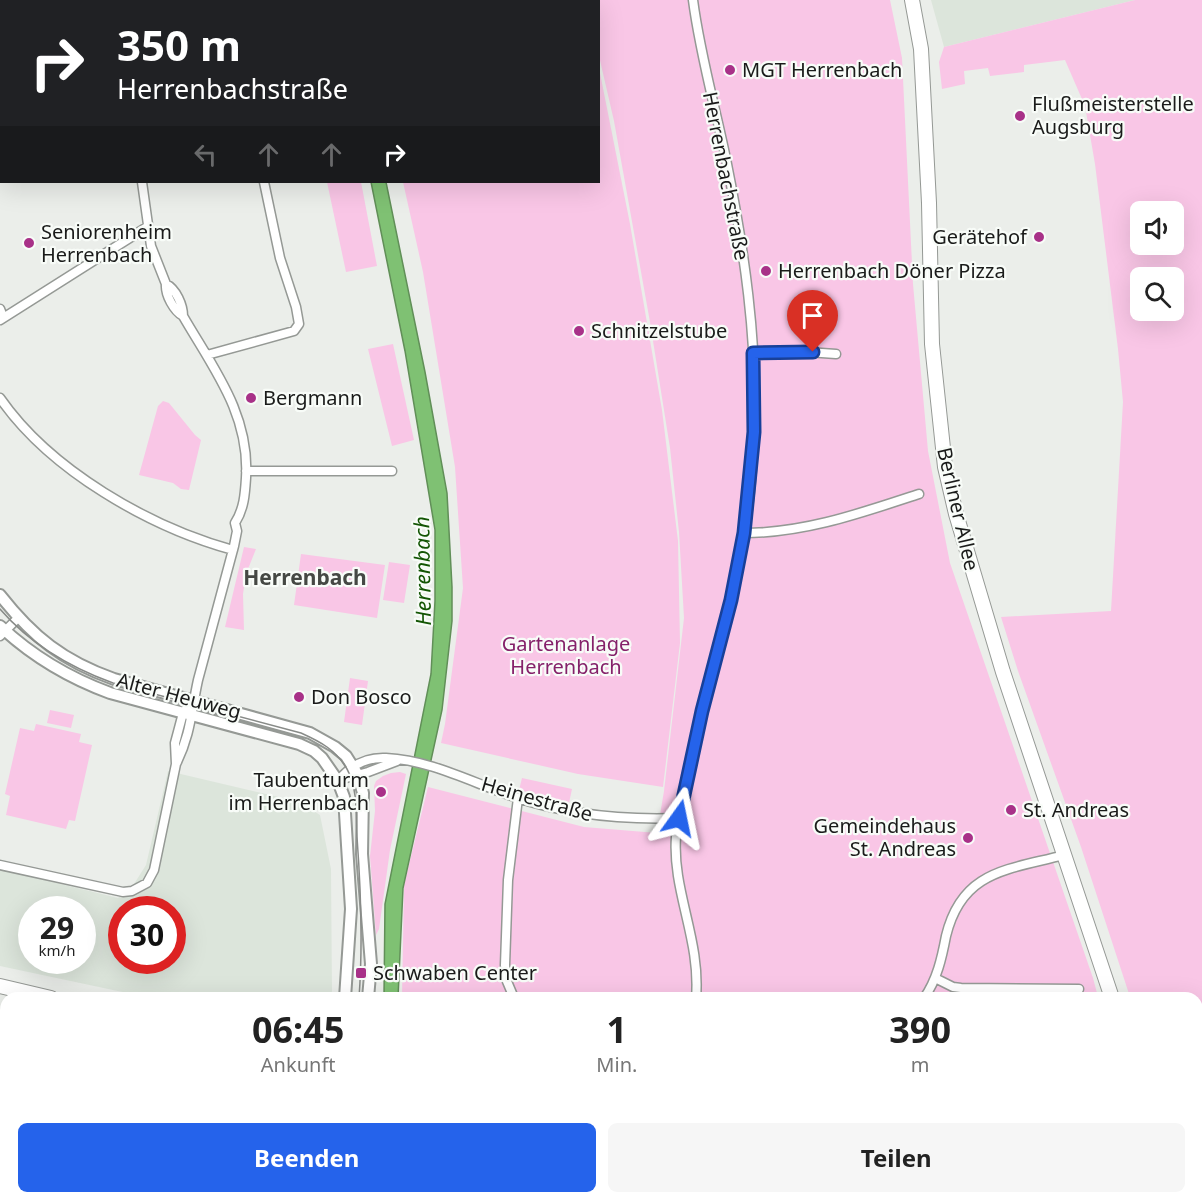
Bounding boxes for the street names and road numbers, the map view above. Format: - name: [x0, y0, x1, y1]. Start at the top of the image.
- street label: Herrenbachstraße: [697, 89, 756, 262]
- street label: Berliner Allee: [931, 445, 986, 573]
- street label: Alter Heuweg: [114, 666, 244, 725]
- street label: Heinestraße: [478, 770, 596, 827]

